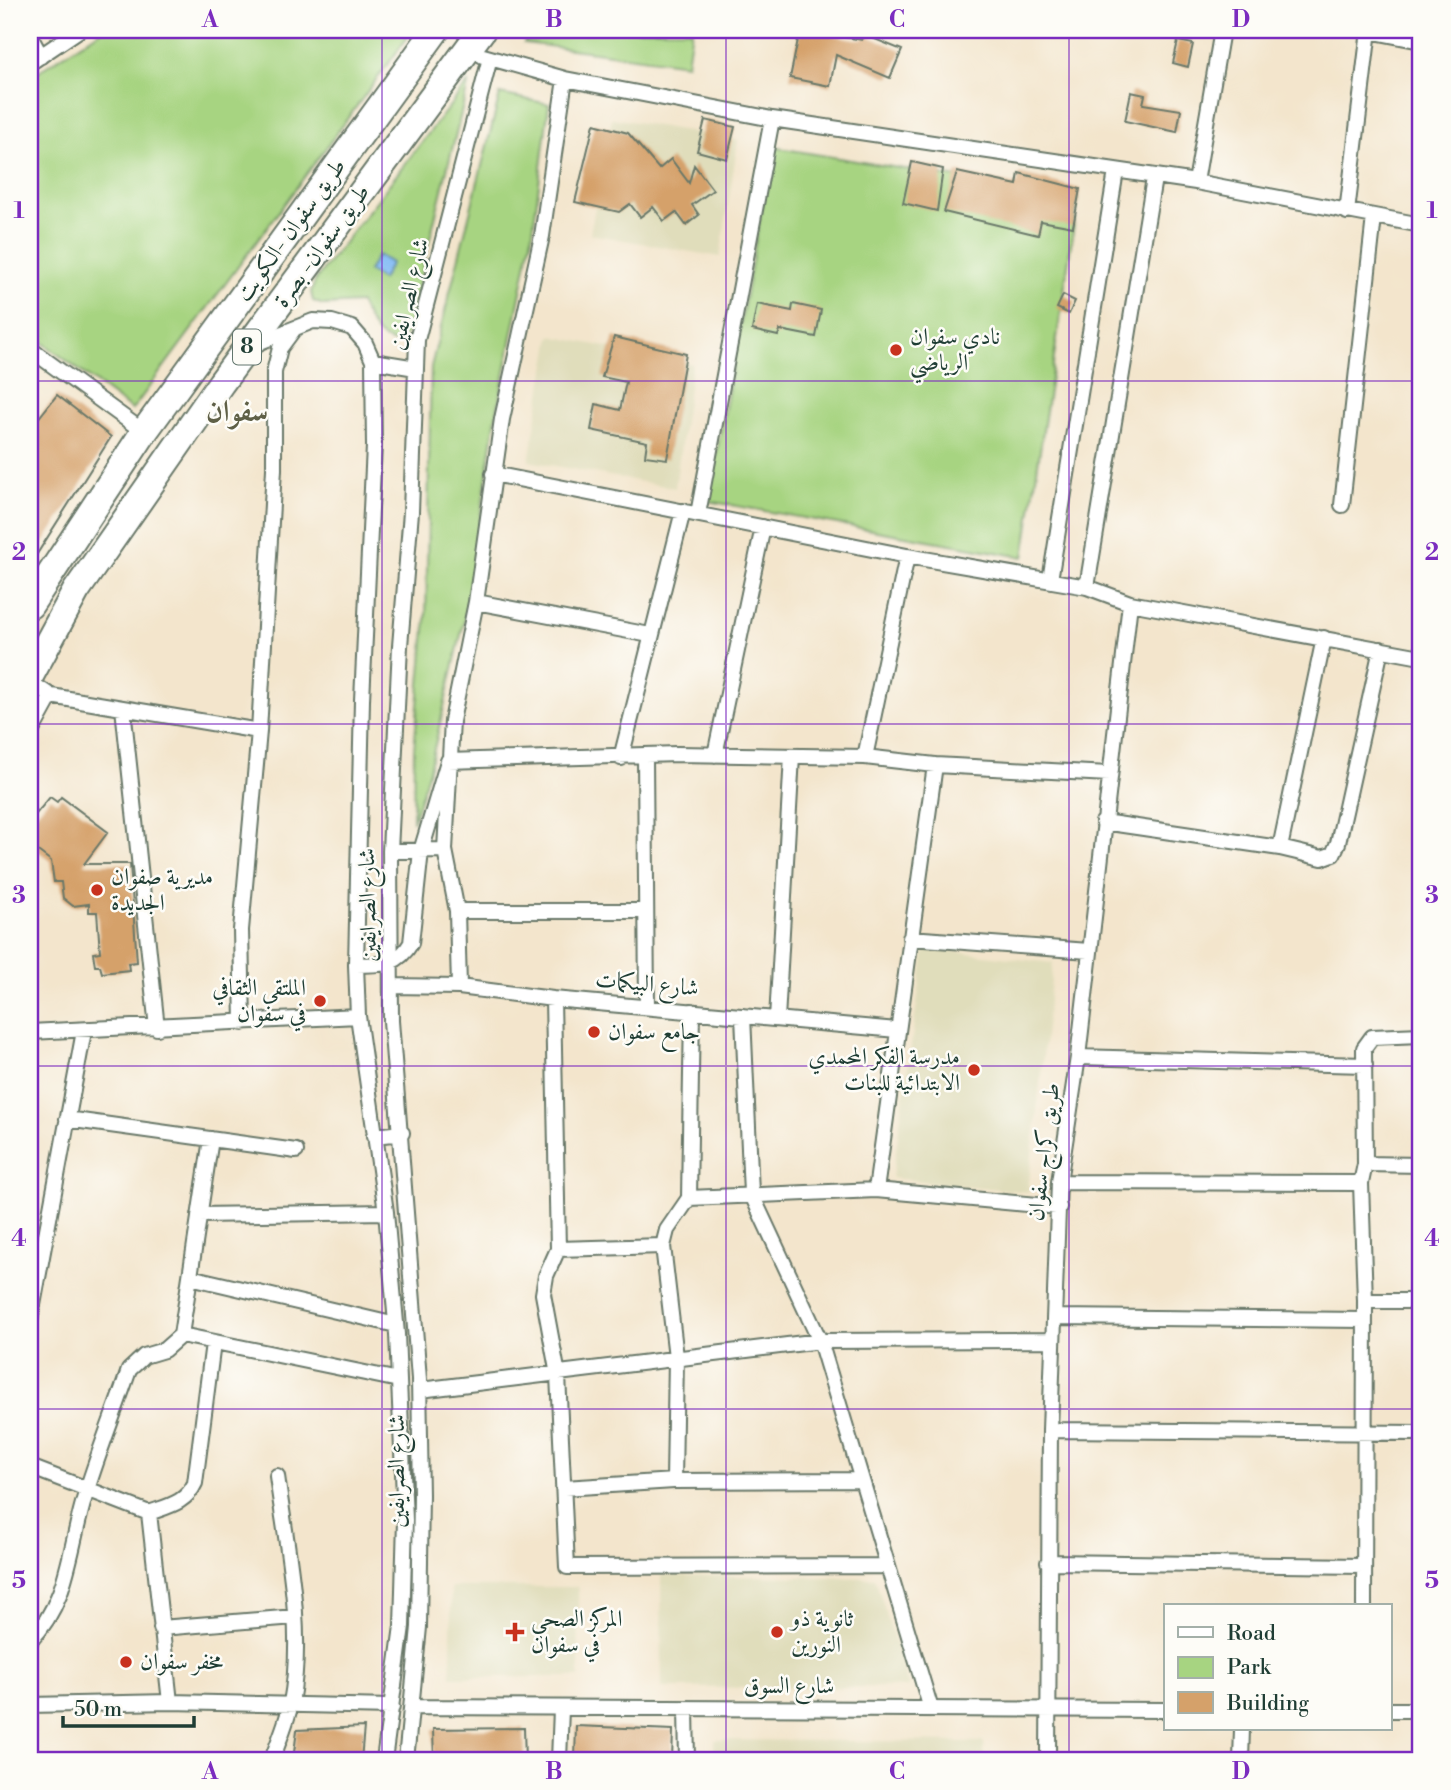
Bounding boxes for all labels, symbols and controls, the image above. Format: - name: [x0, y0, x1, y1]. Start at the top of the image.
- text: A: [201, 6, 219, 34]
- text: B: [545, 6, 563, 34]
- text: C: [889, 6, 905, 34]
- text: D: [1232, 6, 1250, 34]
- street label: طريق سفوان -الكويت: [230, 153, 352, 307]
- street label: طريق سفوان- بصرة: [268, 179, 377, 314]
- text: 1: [13, 197, 25, 225]
- text: 1: [1426, 197, 1438, 225]
- street label: شارع الصرايفين: [383, 235, 440, 354]
- place label: نادي سفوان الرياضي: [910, 323, 1000, 384]
- road number: 8: [233, 330, 261, 364]
- marker: نادي سفوان الرياضي: [888, 342, 904, 358]
- district label: سفوان: [206, 393, 268, 431]
- text: 2: [12, 539, 26, 567]
- text: 2: [1425, 539, 1439, 567]
- street label: شارع الصرايفين: [353, 848, 388, 962]
- place label: مديرية صفوان الجديدة: [111, 863, 213, 917]
- text: 3: [12, 882, 26, 910]
- marker: مديرية صفوان الجديدة: [89, 882, 105, 898]
- text: 3: [1425, 882, 1439, 910]
- street label: شارع البيكمات: [594, 966, 700, 1007]
- place label: الملتقى الثقافي في سفوان: [212, 974, 306, 1032]
- marker: الملتقى الثقافي في سفوان: [312, 993, 328, 1009]
- place label: جامع سفوان: [608, 1018, 700, 1052]
- marker: جامع سفوان: [586, 1024, 602, 1040]
- place label: مدرسة الفكر المحمدي الابتدائية للبنات: [808, 1043, 960, 1097]
- marker: مدرسة الفكر المحمدي الابتدائية للبنات: [966, 1062, 982, 1078]
- street label: طريق كراج سفوان: [1022, 1081, 1072, 1223]
- text: 4: [11, 1225, 27, 1253]
- text: 4: [1424, 1225, 1440, 1253]
- street label: شارع الصرايفين: [383, 1414, 416, 1528]
- text: 5: [12, 1567, 26, 1595]
- text: 5: [1425, 1567, 1439, 1595]
- legend: [1164, 1604, 1392, 1730]
- place label: المركز الصحي في سفوان: [531, 1605, 623, 1663]
- place label: ثانوية ذو النورين: [789, 1605, 854, 1659]
- text: Road: [1227, 1621, 1276, 1647]
- marker: المركز الصحي في سفوان: [505, 1622, 525, 1642]
- marker: ثانوية ذو النورين: [769, 1624, 785, 1640]
- place label: مخفر سفوان: [140, 1648, 223, 1676]
- marker: مخفر سفوان: [118, 1654, 134, 1670]
- text: Park: [1227, 1655, 1272, 1681]
- street label: شارع السوق: [744, 1672, 834, 1705]
- scale bar: [63, 1685, 194, 1729]
- text: Building: [1226, 1691, 1309, 1717]
- text: 50 m: [74, 1697, 122, 1723]
- text: A: [201, 1758, 219, 1786]
- text: B: [545, 1758, 563, 1786]
- text: C: [889, 1758, 905, 1786]
- text: D: [1232, 1758, 1250, 1786]

